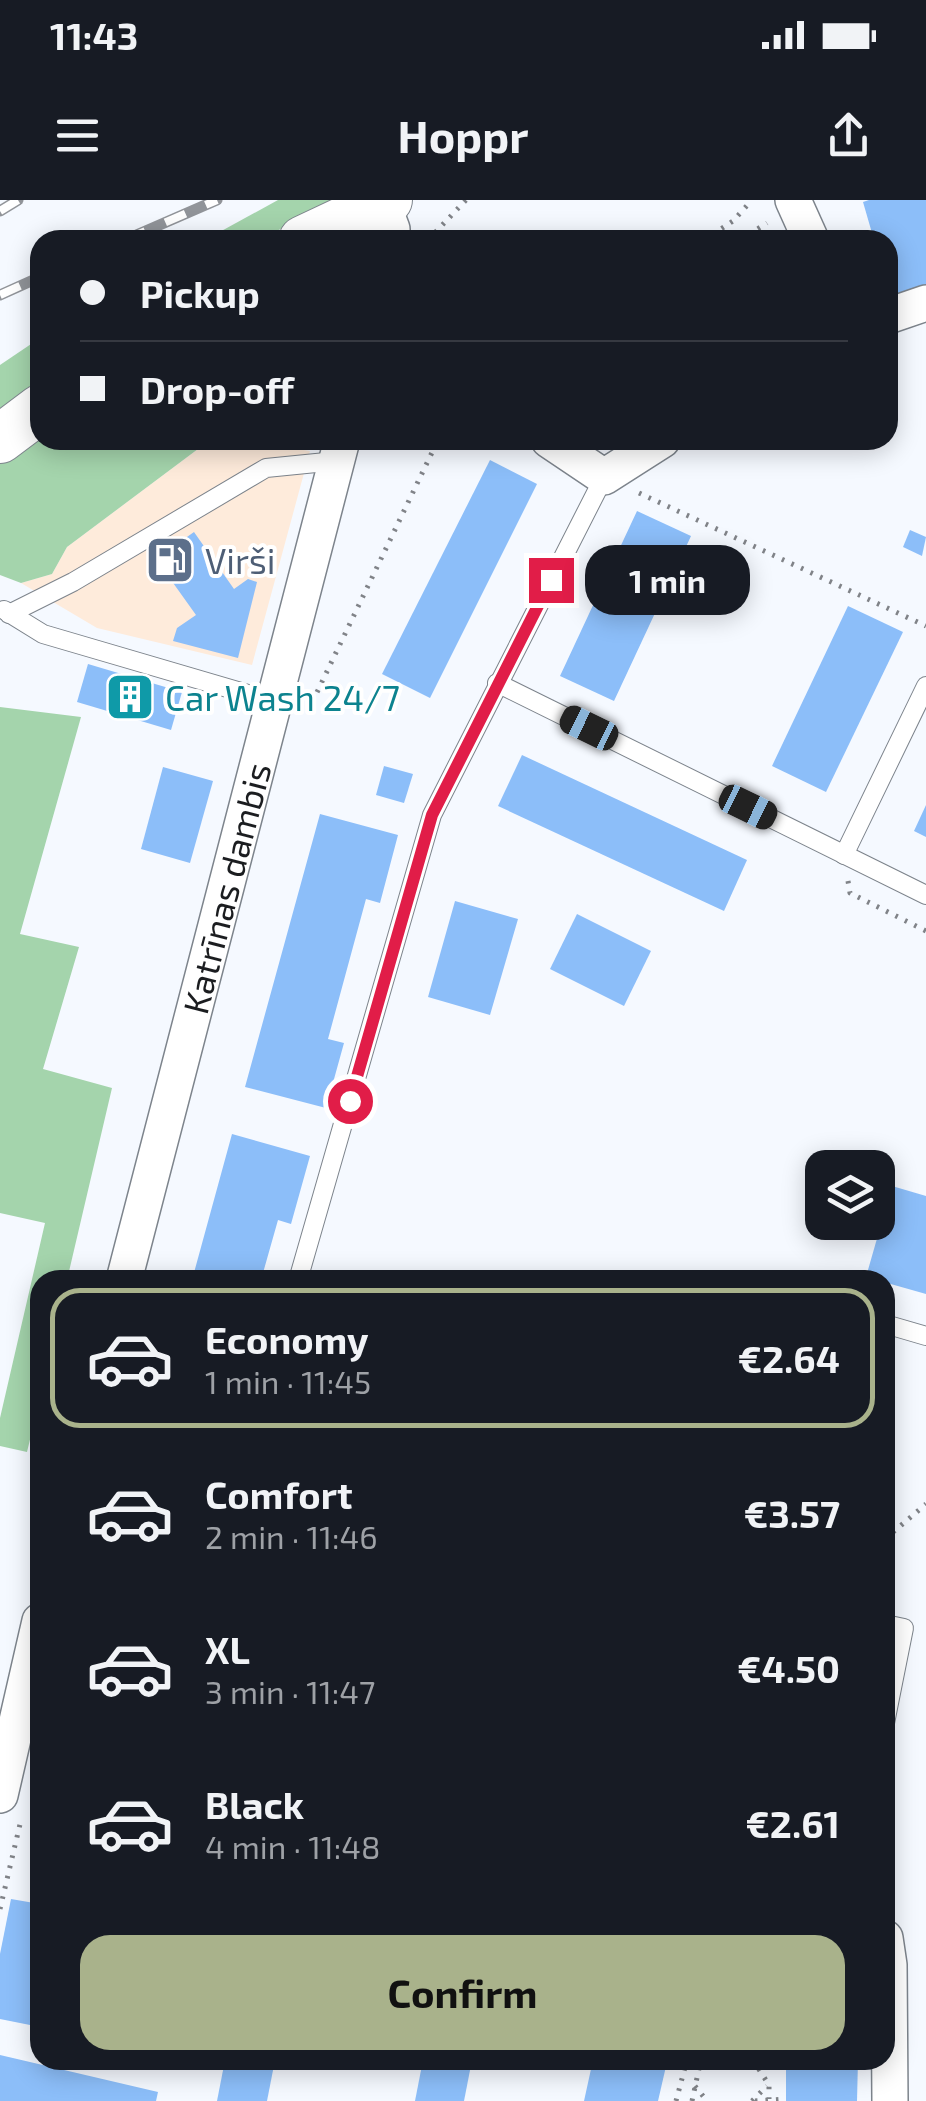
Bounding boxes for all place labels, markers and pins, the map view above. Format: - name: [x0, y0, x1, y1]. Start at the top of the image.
- fuel station icon: Virši: [144, 534, 196, 586]
- place label: Virši: [205, 539, 276, 581]
- building icon: Car Wash 24/7: [104, 671, 156, 723]
- place label: Car Wash 24/7: [165, 676, 400, 718]

